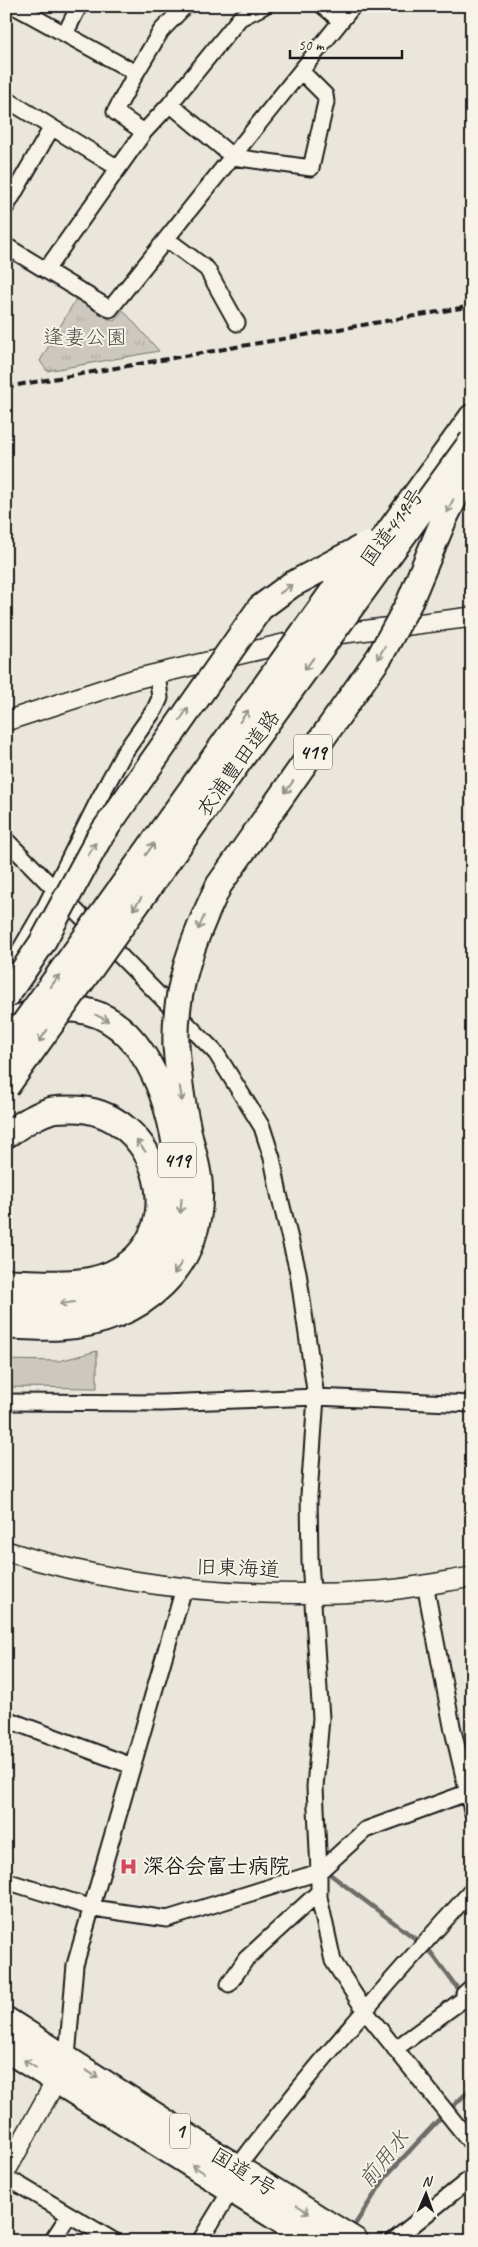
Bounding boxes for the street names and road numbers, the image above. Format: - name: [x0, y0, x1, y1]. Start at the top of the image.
- street label: 国道419号: [355, 482, 429, 572]
- street label: 衣浦豊田道路: [190, 704, 286, 822]
- road number: 419: [294, 734, 332, 770]
- road number: 419: [158, 1142, 196, 1178]
- street label: 旧東海道: [196, 1554, 280, 1582]
- road number: 1: [170, 2114, 190, 2148]
- street label: 国道1号: [206, 2142, 282, 2202]

